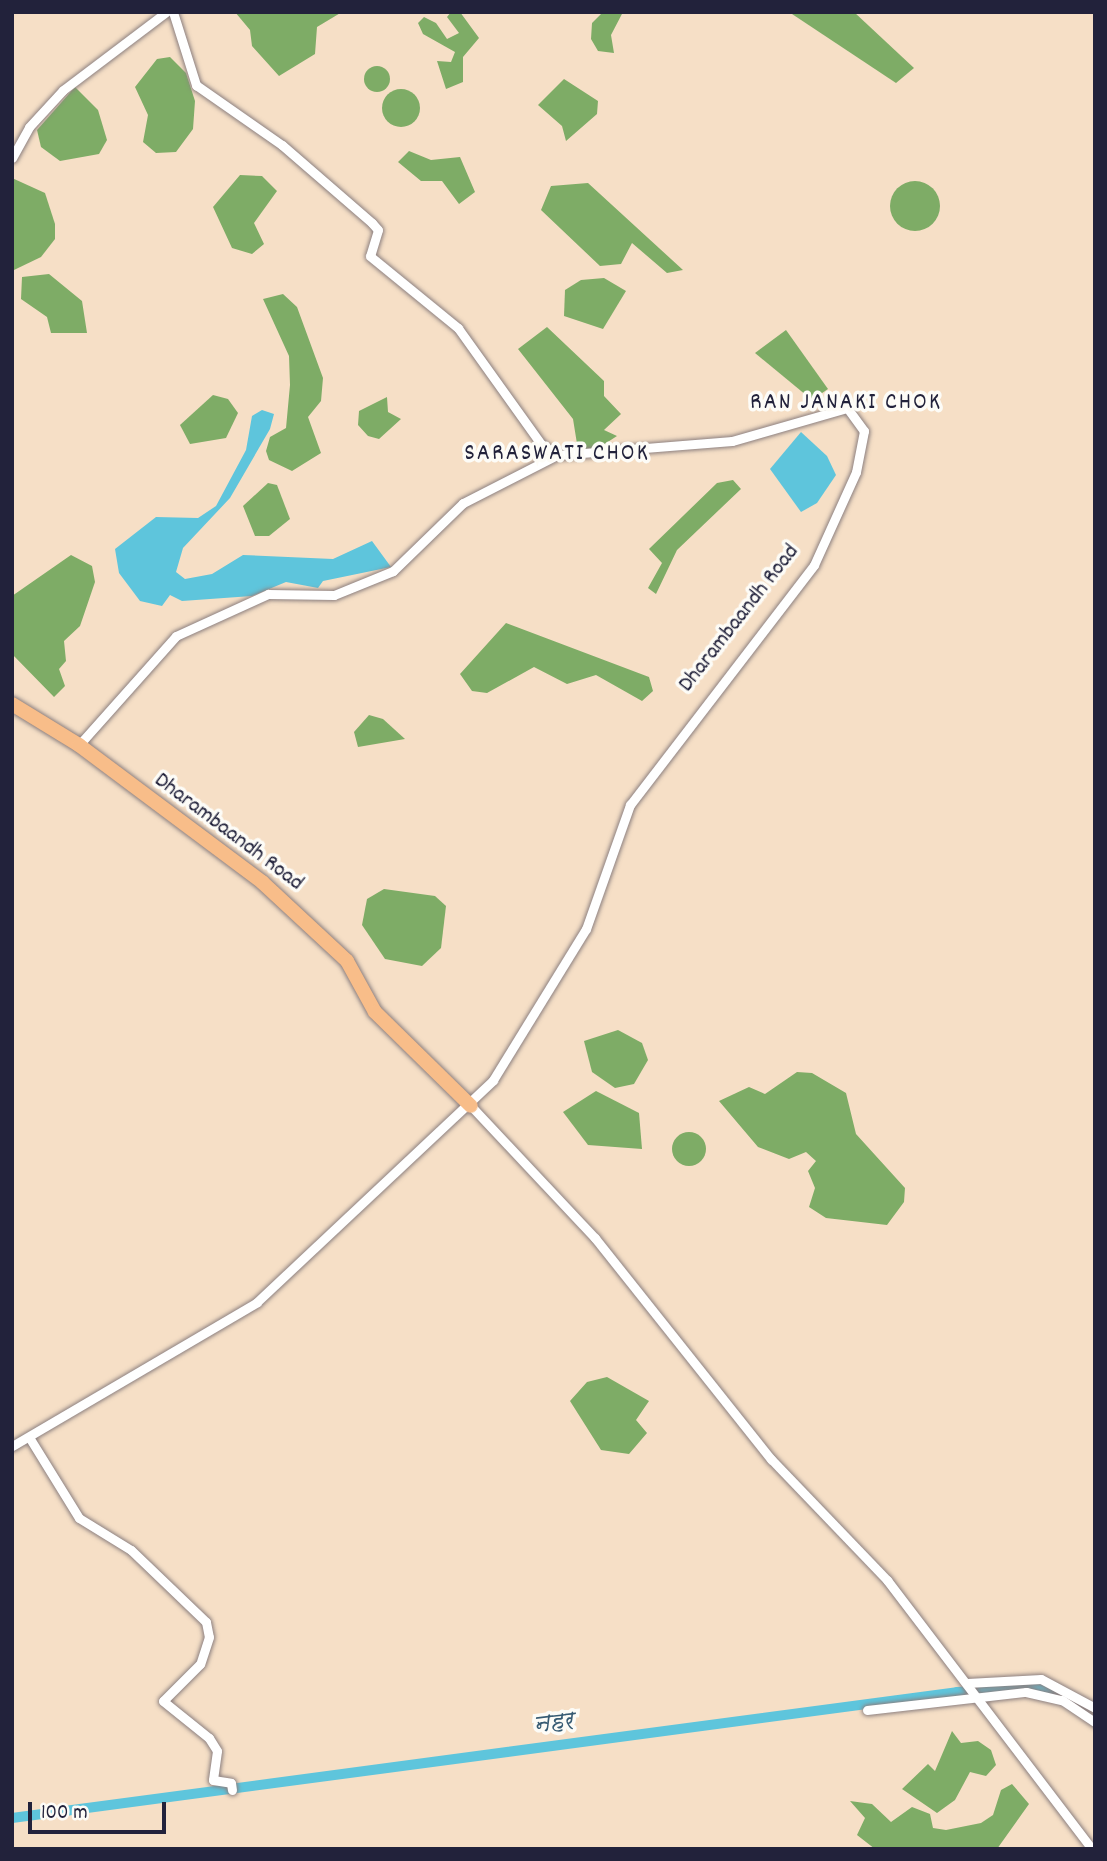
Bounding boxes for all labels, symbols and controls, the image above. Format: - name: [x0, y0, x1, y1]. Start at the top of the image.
- district label: RAN JANAKI CHOK: [752, 390, 940, 418]
- district label: SARASWATI CHOK: [466, 441, 648, 469]
- street label: Dharambaandh Road: [674, 540, 806, 698]
- street label: Dharambaandh Road: [148, 768, 308, 898]
- water label: नहर: [533, 1708, 575, 1742]
- scale bar: [32, 1787, 170, 1831]
- text: 100 m: [41, 1799, 88, 1829]

